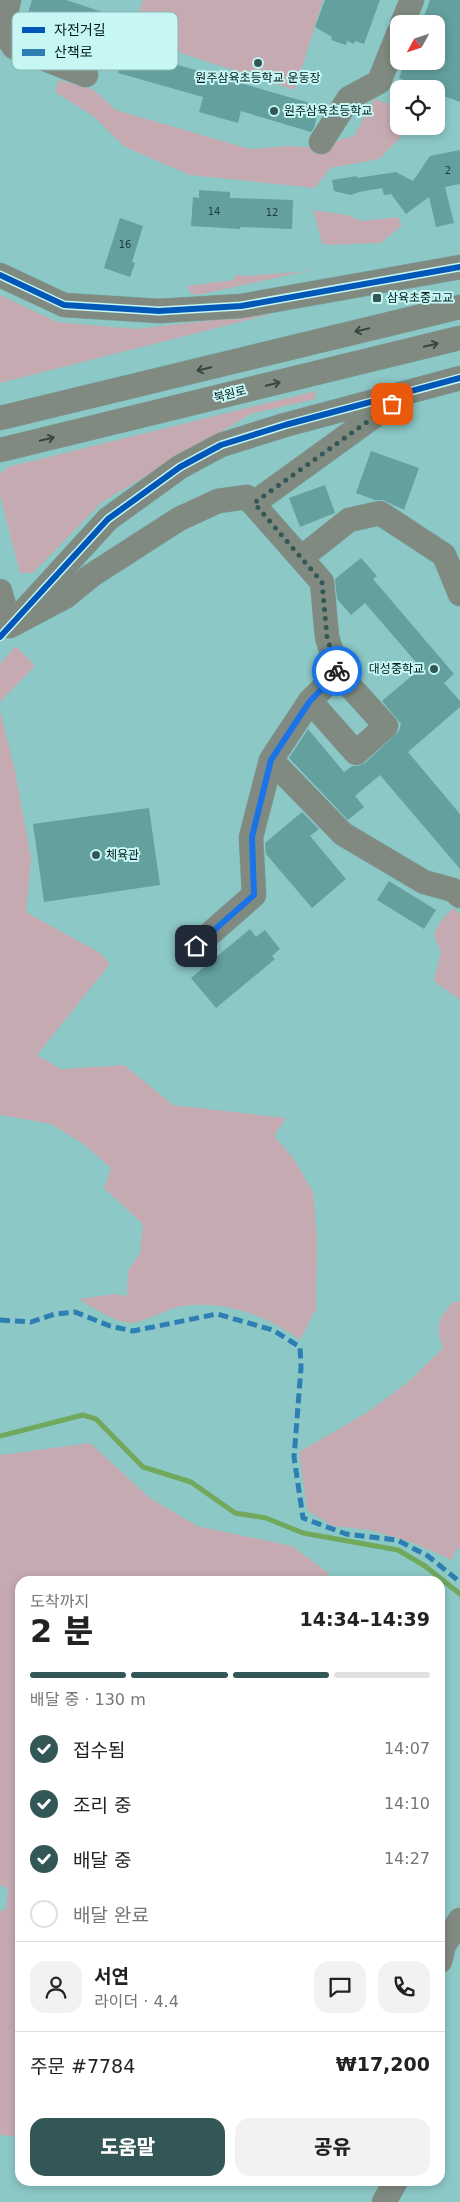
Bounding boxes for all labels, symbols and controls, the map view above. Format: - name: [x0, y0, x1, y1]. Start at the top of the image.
- legend: [12, 12, 178, 70]
- north arrow: [390, 15, 445, 70]
- map controls: [390, 15, 445, 135]
- text: 자전거길: [54, 22, 106, 38]
- text: 산책로: [54, 44, 93, 60]
- marker: 원주삼육초등학교 운동장: [252, 57, 264, 69]
- place label: 원주삼육초등학교 운동장: [195, 71, 321, 85]
- button: locate: [390, 80, 445, 135]
- place label: 원주삼육초등학교: [284, 104, 372, 118]
- marker: 원주삼육초등학교: [268, 105, 280, 117]
- house number: 2: [445, 165, 451, 176]
- house number: 14: [208, 206, 220, 217]
- house number: 12: [266, 207, 278, 218]
- house number: 16: [119, 239, 131, 250]
- place label: 삼육초중고교: [387, 291, 453, 305]
- marker: 삼육초중고교: [371, 292, 383, 304]
- one-way arrow: [354, 326, 370, 335]
- one-way arrow: [423, 340, 439, 349]
- one-way arrow: [196, 364, 212, 374]
- one-way arrow: [265, 379, 281, 388]
- street label: 북원로: [212, 383, 248, 405]
- pin: [371, 383, 413, 425]
- icon: bag: [378, 390, 406, 418]
- one-way arrow: [39, 433, 55, 443]
- courier: [312, 646, 362, 696]
- icon: bike: [323, 657, 351, 685]
- place label: 대성중학교: [369, 662, 424, 676]
- marker: 대성중학교: [428, 663, 440, 675]
- place label: 체육관: [106, 848, 139, 862]
- marker: 체육관: [90, 849, 102, 861]
- pin: [175, 925, 217, 967]
- icon: home: [182, 932, 210, 960]
- text: 도착까지: [30, 1592, 89, 1611]
- text: 14:34–14:39: [300, 1608, 430, 1630]
- text: 2 분: [30, 1612, 93, 1650]
- text: 배달 중 · 130 m: [30, 1690, 146, 1709]
- icon: check: [30, 1735, 58, 1763]
- text: 접수됨: [73, 1739, 125, 1761]
- text: 14:07: [384, 1739, 430, 1758]
- icon: check: [30, 1790, 58, 1818]
- text: 조리 중: [73, 1794, 131, 1816]
- text: 14:10: [384, 1794, 430, 1813]
- icon: check: [30, 1845, 58, 1873]
- text: 배달 중: [73, 1849, 131, 1871]
- text: 14:27: [384, 1849, 430, 1868]
- text: 배달 완료: [73, 1904, 149, 1926]
- button: person: [30, 1961, 82, 2013]
- button: chat: [314, 1961, 366, 2013]
- button: phone: [378, 1961, 430, 2013]
- text: 서연: [94, 1965, 129, 1987]
- text: 라이더 · 4.4: [94, 1992, 179, 2011]
- text: ₩17,200: [336, 2053, 430, 2075]
- text: 주문 #7784: [30, 2055, 135, 2077]
- button: 도움말: [30, 2118, 225, 2176]
- button: 공유: [235, 2118, 430, 2176]

